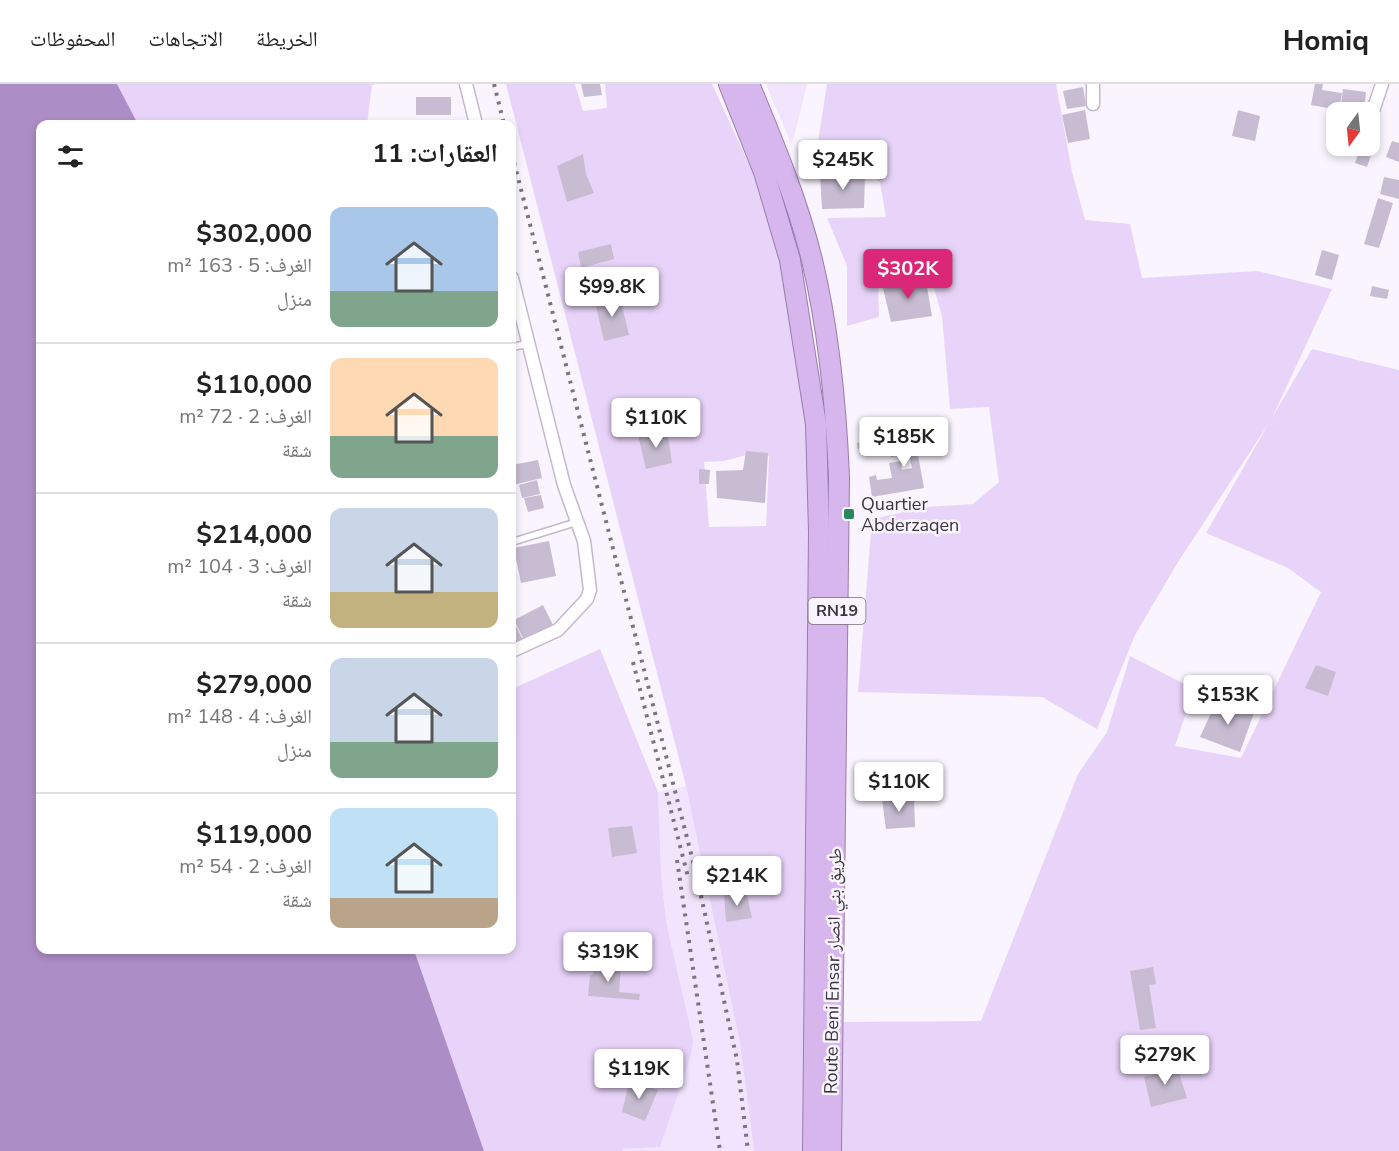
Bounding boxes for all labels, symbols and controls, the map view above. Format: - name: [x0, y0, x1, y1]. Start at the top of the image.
- text: Homiq: [1283, 22, 1369, 60]
- text: المحفوظات: [30, 25, 115, 53]
- text: الاتجاهات: [148, 25, 223, 53]
- text: الخريطة: [256, 25, 318, 53]
- north arrow: [1326, 102, 1380, 156]
- map controls: [1326, 102, 1380, 156]
- text: العقارات: 11: [372, 136, 498, 171]
- icon: filters: [54, 140, 87, 173]
- pin: $245K: [801, 140, 885, 191]
- text: $245K: [812, 146, 874, 173]
- text: $302,000: [196, 216, 312, 251]
- icon: home: [378, 231, 450, 303]
- pin: $302K: [866, 249, 950, 300]
- text: الغرف: 5 · 163 m²: [167, 252, 312, 279]
- text: $302K: [877, 255, 939, 282]
- pin: $99.8K: [563, 267, 661, 318]
- text: $99.8K: [579, 273, 645, 300]
- text: منزل: [277, 286, 312, 313]
- text: $110,000: [196, 367, 312, 402]
- icon: home: [378, 382, 450, 454]
- pin: $110K: [614, 398, 698, 449]
- text: الغرف: 2 · 72 m²: [179, 403, 312, 430]
- text: $110K: [625, 404, 687, 431]
- pin: $185K: [862, 417, 946, 468]
- text: $185K: [873, 423, 935, 450]
- text: شقة: [282, 437, 312, 464]
- place label: Quartier Abderzaqen: [861, 492, 959, 537]
- marker: Quartier Abderzaqen: [842, 507, 856, 521]
- text: $214,000: [196, 517, 312, 552]
- icon: home: [378, 532, 450, 604]
- text: الغرف: 3 · 104 m²: [167, 553, 312, 580]
- text: شقة: [282, 587, 312, 614]
- road number: RN19: [808, 598, 866, 624]
- text: $279,000: [196, 667, 312, 702]
- pin: $153K: [1186, 675, 1270, 726]
- text: $153K: [1197, 681, 1259, 708]
- icon: home: [378, 682, 450, 754]
- text: الغرف: 4 · 148 m²: [167, 703, 312, 730]
- text: منزل: [277, 737, 312, 764]
- pin: $110K: [857, 762, 941, 813]
- text: $110K: [868, 768, 930, 795]
- text: $119,000: [196, 817, 312, 852]
- icon: home: [378, 832, 450, 904]
- street label: Route Beni Ensar طريق بني انصار: [819, 848, 850, 1095]
- text: الغرف: 2 · 54 m²: [179, 853, 312, 880]
- pin: $214K: [695, 856, 779, 907]
- text: $214K: [706, 862, 768, 889]
- text: شقة: [282, 887, 312, 914]
- pin: $319K: [566, 932, 650, 983]
- text: $319K: [577, 938, 639, 965]
- pin: $279K: [1123, 1035, 1207, 1086]
- text: $279K: [1134, 1041, 1196, 1068]
- pin: $119K: [597, 1049, 681, 1100]
- text: $119K: [608, 1055, 670, 1082]

